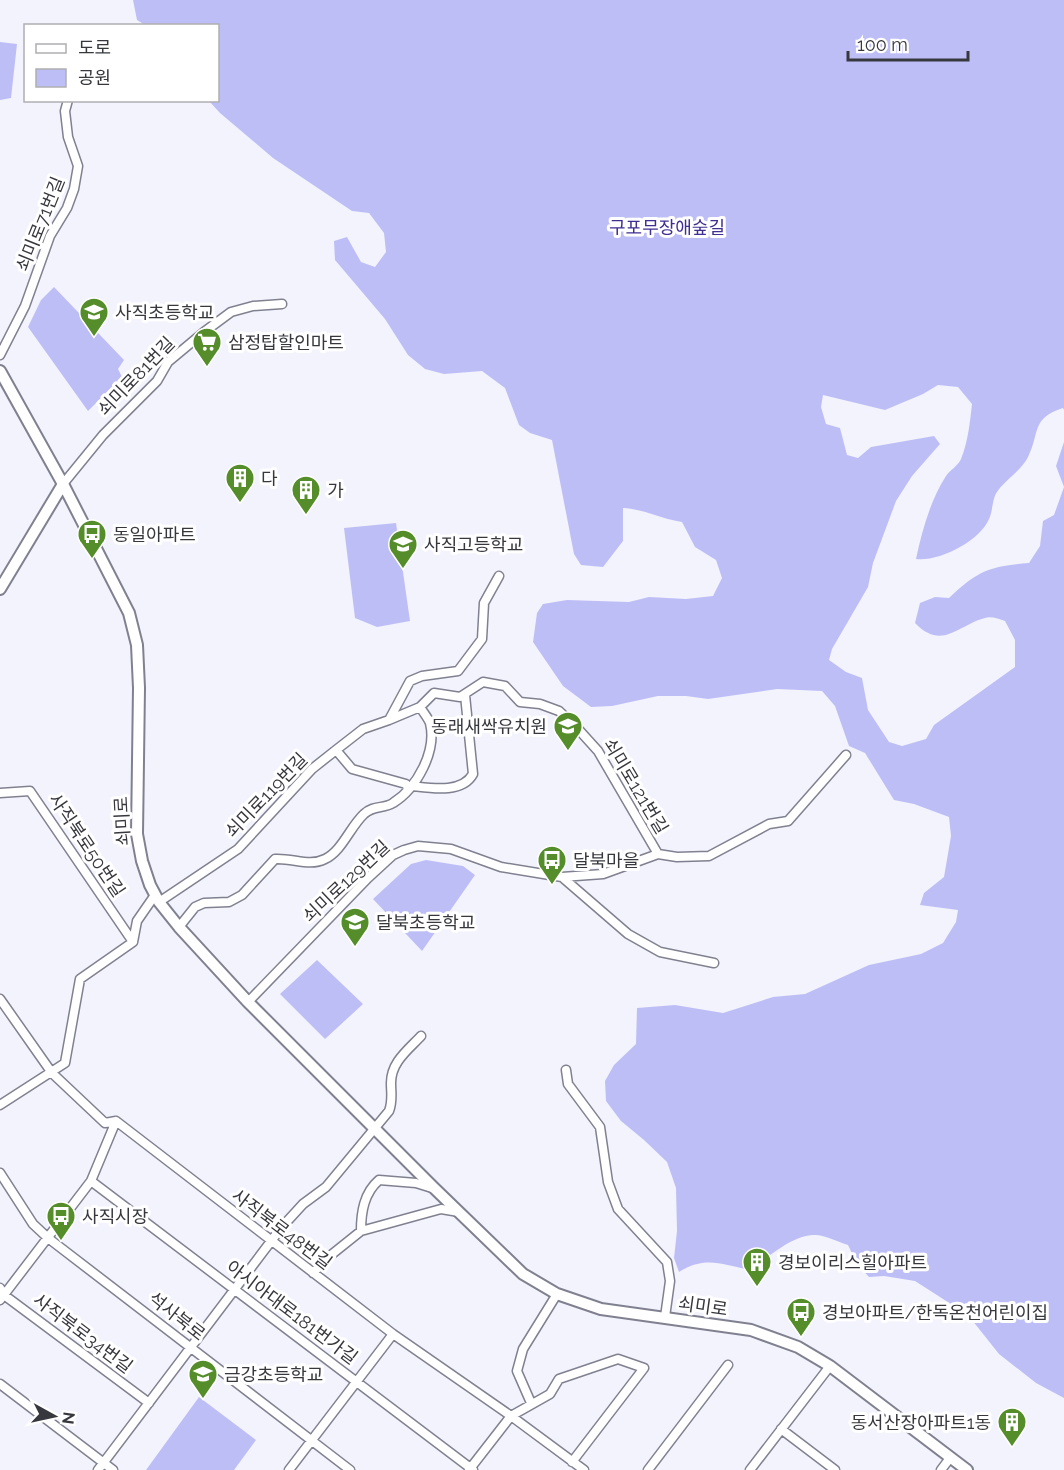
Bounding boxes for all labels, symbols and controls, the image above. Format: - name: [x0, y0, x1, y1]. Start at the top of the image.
- legend: [24, 24, 219, 102]
- scale bar: [848, 24, 968, 62]
- text: 100 m: [857, 34, 908, 55]
- text: 도로: [78, 37, 111, 58]
- text: 공원: [78, 67, 111, 88]
- street label: 쇠미로71번길: [12, 174, 68, 274]
- park label: 구포무장애숲길: [609, 217, 725, 238]
- school or university icon: 사직초등학교: [78, 296, 110, 338]
- place label: 사직초등학교: [115, 302, 214, 323]
- supermarket icon: 삼정탑할인마트: [191, 326, 223, 368]
- street label: 쇠미로81번길: [93, 332, 179, 420]
- place label: 삼정탑할인마트: [228, 332, 344, 353]
- building icon: 다: [224, 462, 256, 504]
- place label: 다: [261, 468, 278, 489]
- building icon: 가: [290, 474, 322, 516]
- place label: 가: [327, 480, 344, 501]
- bus stop icon: 동일아파트: [76, 518, 108, 560]
- place label: 동일아파트: [113, 524, 196, 545]
- school or university icon: 사직고등학교: [387, 528, 419, 570]
- place label: 사직고등학교: [424, 534, 523, 555]
- school or university icon: 동래새싹유치원: [552, 710, 584, 752]
- place label: 동래새싹유치원: [431, 716, 547, 737]
- street label: 쇠미로121번길: [599, 734, 673, 838]
- street label: 쇠미로119번길: [221, 749, 311, 841]
- street label: 사직북로50번길: [45, 789, 129, 901]
- street label: 쇠미로: [110, 796, 134, 846]
- street label: 쇠미로129번길: [298, 836, 394, 926]
- bus stop icon: 달북마을: [536, 844, 568, 886]
- place label: 달북마을: [573, 850, 639, 871]
- school or university icon: 달북초등학교: [339, 906, 371, 948]
- place label: 달북초등학교: [376, 912, 475, 933]
- street label: 사직북로48번길: [228, 1185, 336, 1273]
- bus stop icon: 사직시장: [45, 1200, 77, 1242]
- place label: 사직시장: [82, 1206, 148, 1227]
- building icon: 경보이리스힐아파트: [741, 1246, 773, 1288]
- place label: 경보이리스힐아파트: [778, 1252, 927, 1273]
- street label: 아시아대로181번가길: [222, 1256, 362, 1368]
- street label: 석사북로: [144, 1287, 210, 1345]
- street label: 사직북로34번길: [29, 1289, 137, 1377]
- street label: 쇠미로: [677, 1292, 729, 1320]
- bus stop icon: 경보아파트/한독온천어린이집: [785, 1296, 817, 1338]
- place label: 경보아파트/한독온천어린이집: [822, 1302, 1048, 1323]
- school or university icon: 금강초등학교: [187, 1358, 219, 1400]
- place label: 금강초등학교: [224, 1364, 323, 1385]
- north arrow: [24, 1386, 84, 1446]
- building icon: 동서산장아파트1동: [996, 1406, 1028, 1448]
- text: N: [58, 1411, 79, 1425]
- place label: 동서산장아파트1동: [851, 1412, 991, 1433]

